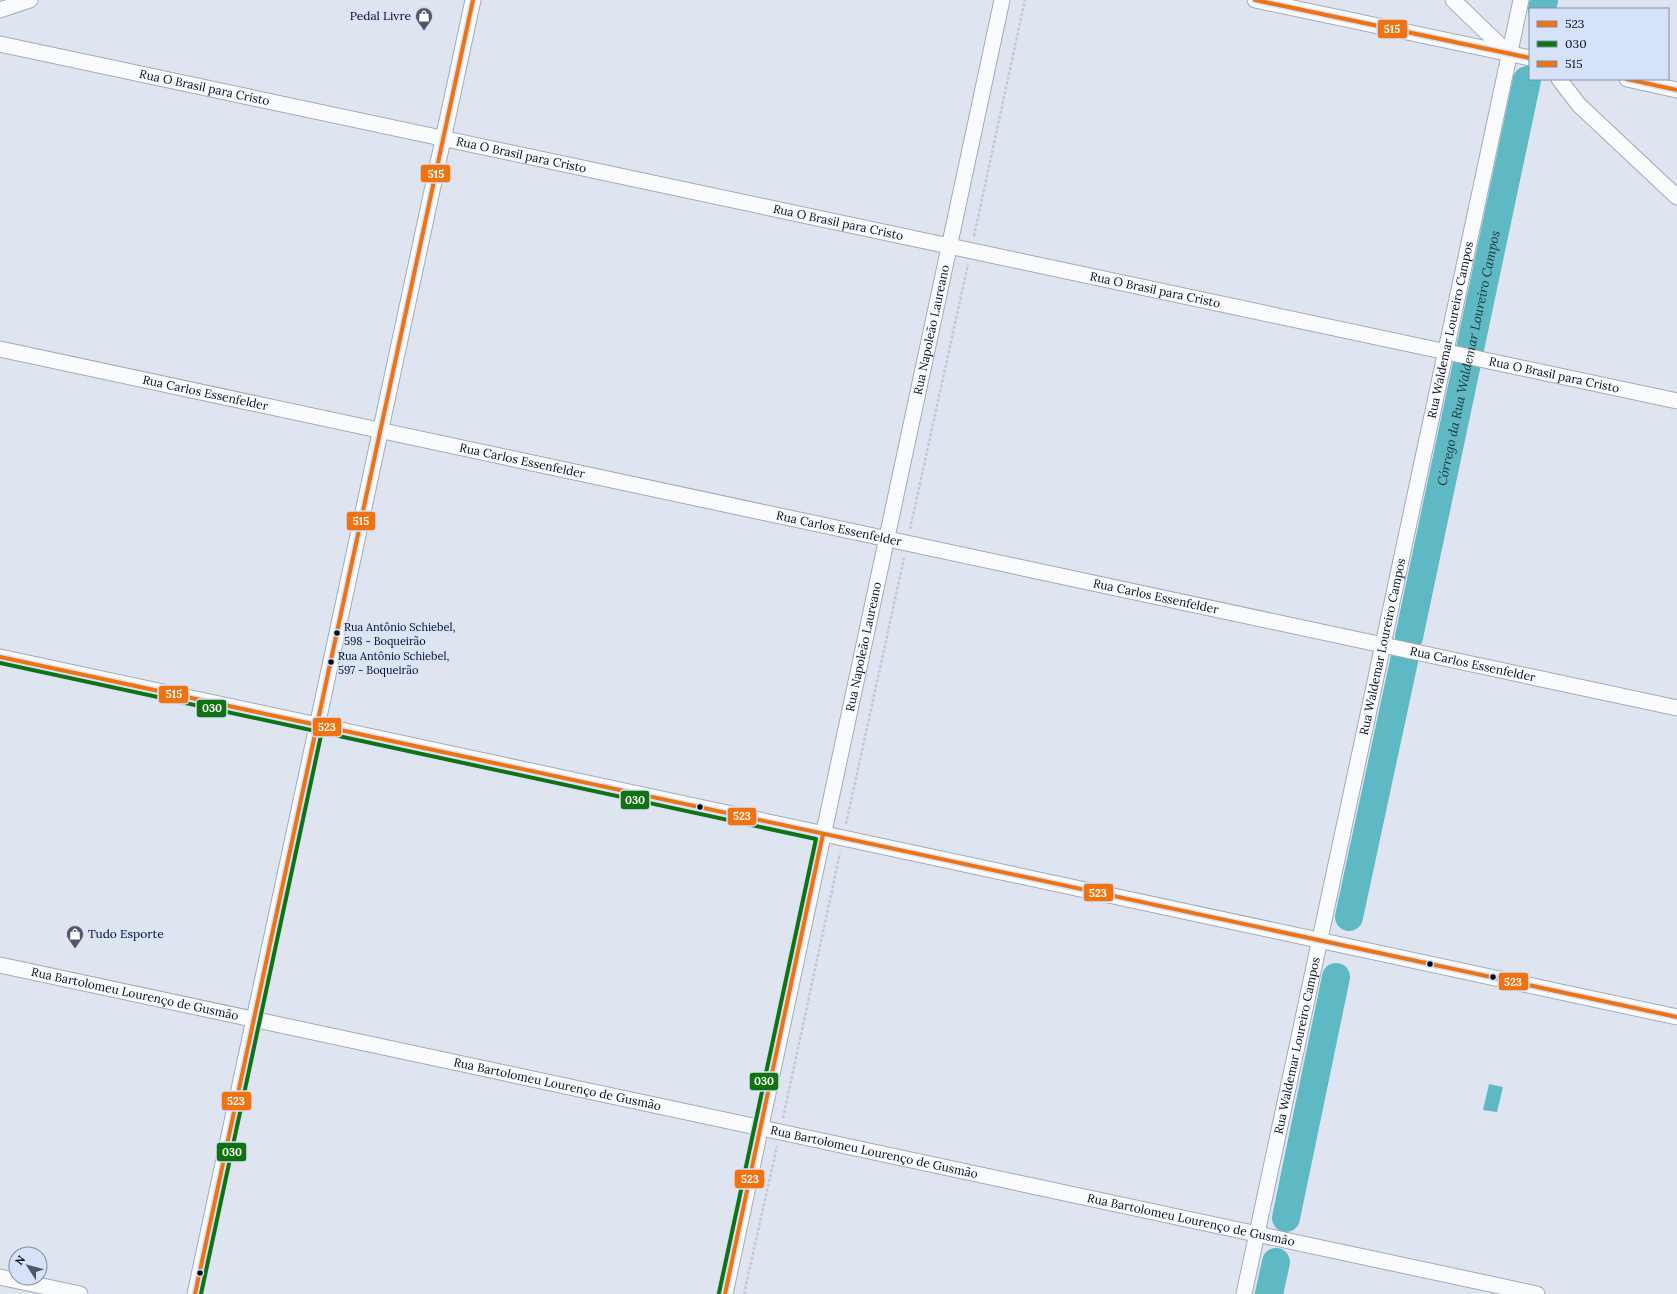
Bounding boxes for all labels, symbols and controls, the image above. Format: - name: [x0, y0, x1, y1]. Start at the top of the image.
- shop icon: Pedal Livre: [414, 6, 434, 31]
- place label: Pedal Livre: [350, 8, 411, 23]
- legend: [1529, 8, 1669, 80]
- text: 523: [1565, 16, 1585, 31]
- line badge: 515: [1377, 19, 1408, 39]
- text: 515: [1384, 22, 1400, 36]
- text: 030: [1565, 36, 1587, 51]
- text: 515: [1565, 56, 1582, 71]
- street label: Rua O Brasil para Cristo: [138, 66, 271, 108]
- street label: Rua O Brasil para Cristo: [455, 133, 588, 176]
- line badge: 515: [420, 164, 451, 183]
- text: 515: [428, 167, 444, 181]
- street label: Rua O Brasil para Cristo: [772, 201, 905, 243]
- water label: Córrego da Rua Waldemar Loureiro Campos: [1433, 229, 1504, 487]
- street label: Rua Waldemar Loureiro Campos: [1424, 239, 1476, 420]
- street label: Rua Napoleão Laureano: [910, 263, 952, 396]
- street label: Rua O Brasil para Cristo: [1089, 268, 1222, 311]
- street label: Rua O Brasil para Cristo: [1488, 353, 1621, 396]
- street label: Rua Carlos Essenfelder: [141, 372, 270, 413]
- street label: Rua Carlos Essenfelder: [458, 440, 587, 481]
- street label: Rua Carlos Essenfelder: [775, 507, 904, 549]
- line badge: 515: [346, 511, 376, 531]
- text: 515: [353, 514, 369, 528]
- street label: Rua Waldemar Loureiro Campos: [1356, 556, 1408, 736]
- street label: Rua Carlos Essenfelder: [1092, 575, 1221, 617]
- street label: Rua Napoleão Laureano: [842, 580, 884, 713]
- place label: Rua Antônio Schiebel, 598 - Boqueirão: [344, 620, 455, 648]
- marker: Rua Antônio Schiebel, 598 - Boqueirão: [332, 628, 342, 638]
- street label: Rua Carlos Essenfelder: [1409, 643, 1538, 685]
- place label: Rua Antônio Schiebel, 597 - Boqueirão: [338, 649, 449, 677]
- marker: Rua Antônio Schiebel, 597 - Boqueirão: [326, 657, 336, 667]
- line badge: 515: [158, 685, 189, 704]
- text: 515: [166, 687, 182, 701]
- line badge: 030: [196, 699, 227, 718]
- text: 030: [202, 701, 222, 715]
- line badge: 523: [312, 717, 342, 737]
- text: 523: [318, 720, 336, 734]
- line badge: 030: [620, 790, 650, 810]
- text: 030: [625, 793, 645, 807]
- unlabelled marker: [695, 802, 705, 812]
- line badge: 523: [727, 807, 757, 826]
- text: 523: [733, 809, 751, 823]
- line badge: 523: [1083, 883, 1114, 902]
- text: 523: [1089, 886, 1107, 900]
- shop icon: Tudo Esporte: [65, 924, 85, 949]
- place label: Tudo Esporte: [88, 926, 164, 941]
- street label: Rua Waldemar Loureiro Campos: [1270, 955, 1323, 1135]
- unlabelled marker: [1425, 959, 1435, 969]
- street label: Rua Bartolomeu Lourenço de Gusmão: [30, 964, 240, 1023]
- unlabelled marker: [1488, 972, 1498, 982]
- line badge: 523: [1498, 972, 1529, 991]
- text: 523: [1504, 975, 1522, 989]
- street label: Rua Bartolomeu Lourenço de Gusmão: [452, 1054, 663, 1113]
- line badge: 030: [749, 1072, 779, 1091]
- text: 030: [754, 1074, 774, 1088]
- line badge: 523: [221, 1091, 252, 1111]
- text: 523: [227, 1094, 245, 1108]
- street label: Rua Bartolomeu Lourenço de Gusmão: [769, 1122, 979, 1181]
- line badge: 030: [216, 1142, 247, 1162]
- text: 030: [222, 1145, 242, 1159]
- line badge: 523: [734, 1169, 765, 1189]
- text: 523: [741, 1172, 759, 1186]
- street label: Rua Bartolomeu Lourenço de Gusmão: [1086, 1190, 1296, 1249]
- north arrow: [8, 1246, 48, 1286]
- text: N: [12, 1252, 28, 1268]
- unlabelled marker: [195, 1268, 205, 1278]

